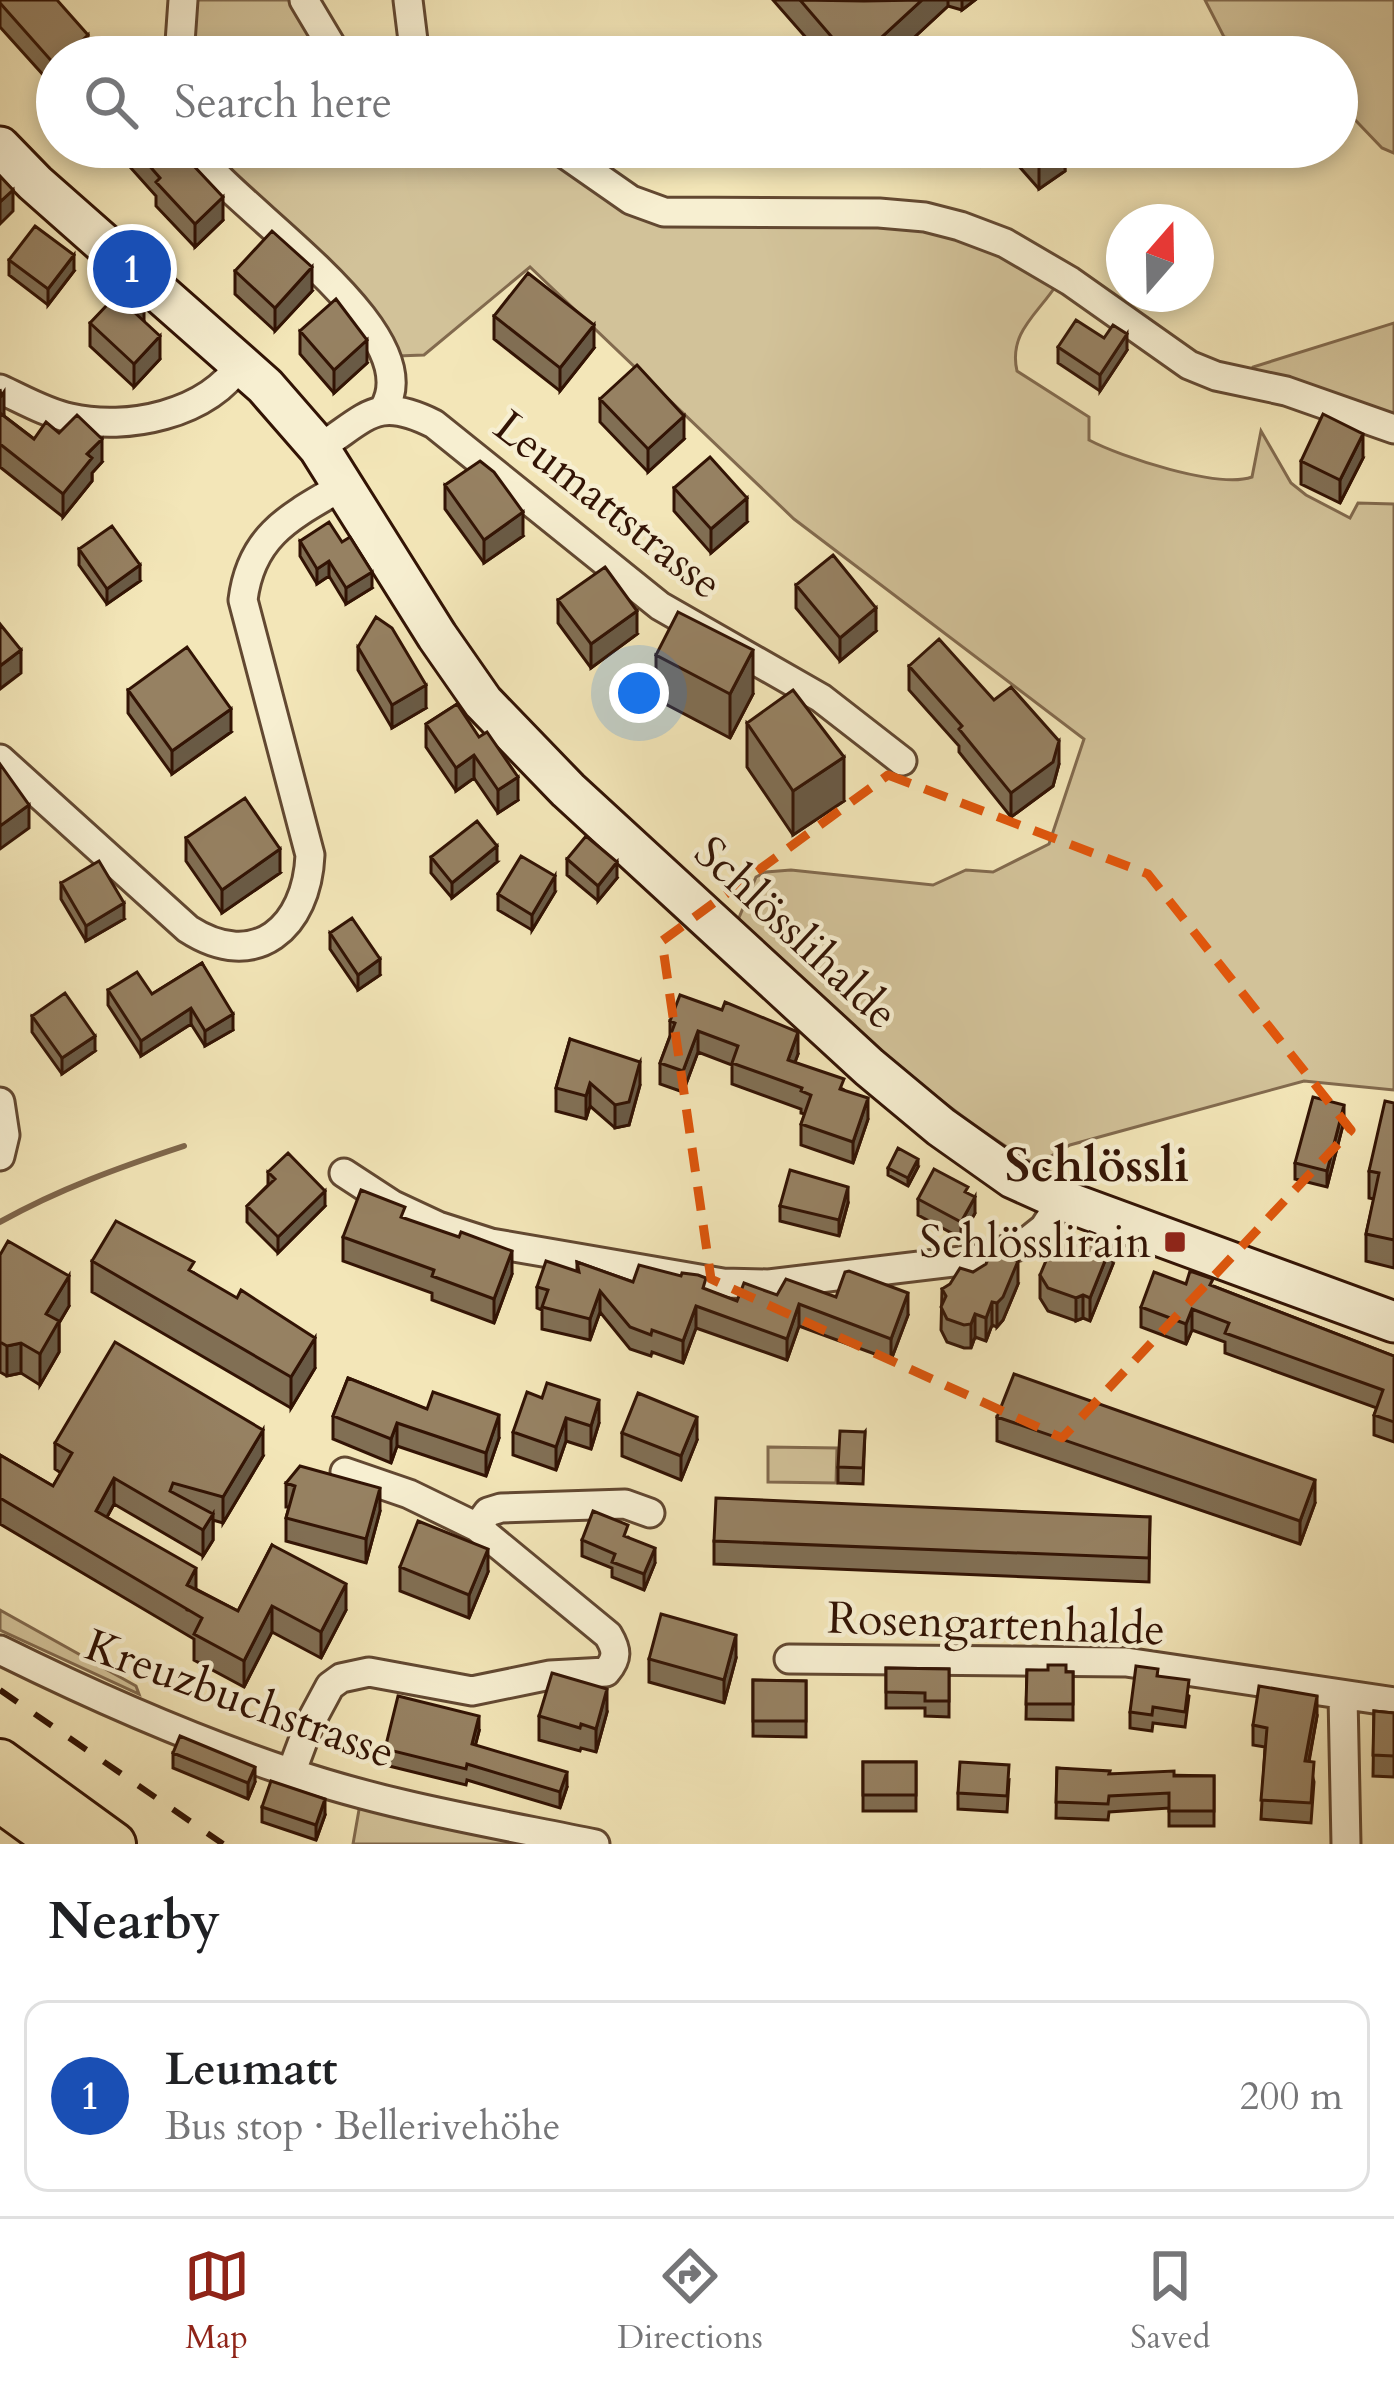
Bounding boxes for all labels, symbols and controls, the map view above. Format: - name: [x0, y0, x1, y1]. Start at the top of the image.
- search box: [36, 36, 1358, 168]
- icon: search: [78, 69, 144, 135]
- text: Search here: [174, 72, 392, 133]
- north arrow: [1106, 204, 1214, 312]
- pin: 1: [93, 224, 171, 314]
- street label: Leumattstrasse: [481, 397, 735, 613]
- your location: [609, 663, 669, 723]
- street label: Schlösslihalde: [681, 823, 911, 1043]
- district label: Schlössli: [1005, 1133, 1189, 1198]
- place label: Schlösslirain: [919, 1212, 1151, 1273]
- marker: Schlösslirain: [1162, 1229, 1188, 1255]
- street label: Rosengartenhalde: [826, 1588, 1166, 1660]
- street label: Kreuzbuchstrasse: [77, 1615, 403, 1783]
- text: Nearby: [48, 1887, 220, 1957]
- text: Leumatt: [165, 2039, 337, 2100]
- text: 1: [80, 2070, 100, 2123]
- text: 200 m: [1240, 2070, 1343, 2123]
- text: Bus stop · Bellerivehöhe: [165, 2100, 560, 2153]
- tab: Map: [184, 2243, 250, 2360]
- tab: Directions: [617, 2243, 763, 2360]
- tab: Saved: [1130, 2243, 1210, 2360]

